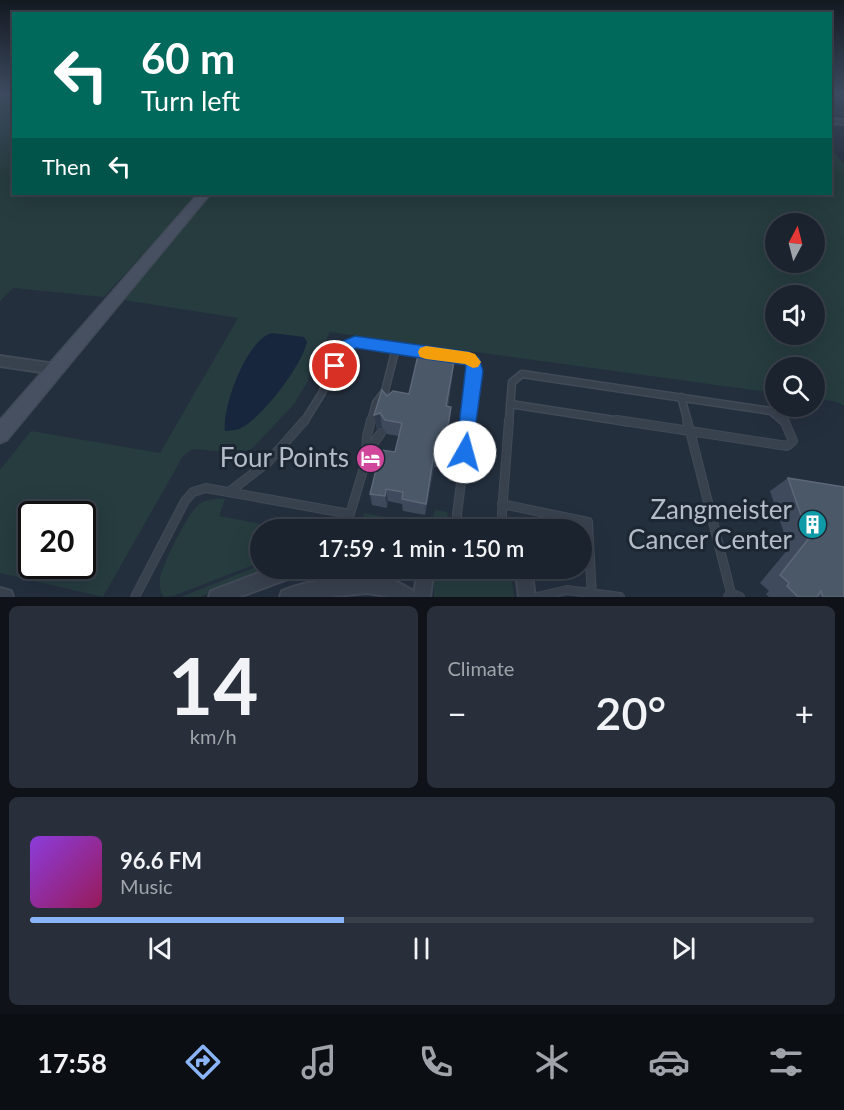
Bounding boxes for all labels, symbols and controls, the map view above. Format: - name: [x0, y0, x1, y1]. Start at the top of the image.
- text: 60 m: [141, 33, 235, 83]
- icon: left: [42, 36, 120, 114]
- text: Turn left: [141, 84, 240, 117]
- icon: left: [103, 150, 136, 183]
- text: Then: [42, 153, 91, 180]
- north arrow: [765, 213, 825, 273]
- map controls: [765, 213, 825, 417]
- button: sound: [765, 285, 825, 345]
- pin: [309, 340, 360, 391]
- icon: arrive: [318, 349, 351, 382]
- button: search: [765, 357, 825, 417]
- position arrow: [433, 420, 497, 484]
- place label: Four Points: [220, 441, 349, 473]
- hotel icon: Four Points: [354, 442, 386, 474]
- place label: Zangmeister Cancer Center: [628, 493, 793, 555]
- speed limit sign: 20: [18, 501, 96, 579]
- building icon: Zangmeister Cancer Center: [797, 509, 829, 541]
- text: 17:59 · 1 min · 150 m: [318, 535, 524, 562]
- text: 14: [168, 638, 258, 732]
- text: Climate: [448, 656, 514, 680]
- text: 20°: [595, 686, 666, 740]
- text: −: [448, 693, 467, 733]
- text: +: [795, 693, 814, 733]
- text: km/h: [190, 724, 237, 748]
- text: 96.6 FM: [120, 847, 202, 874]
- text: Music: [120, 874, 173, 898]
- icon: previous: [144, 932, 177, 965]
- icon: pause: [405, 932, 438, 965]
- icon: next: [667, 932, 700, 965]
- icon: directions: [182, 1041, 224, 1083]
- icon: music: [298, 1041, 340, 1083]
- icon: phone: [415, 1041, 457, 1083]
- icon: climate: [531, 1041, 573, 1083]
- icon: car: [648, 1041, 690, 1083]
- icon: filters: [765, 1041, 807, 1083]
- text: 17:58: [37, 1046, 107, 1079]

